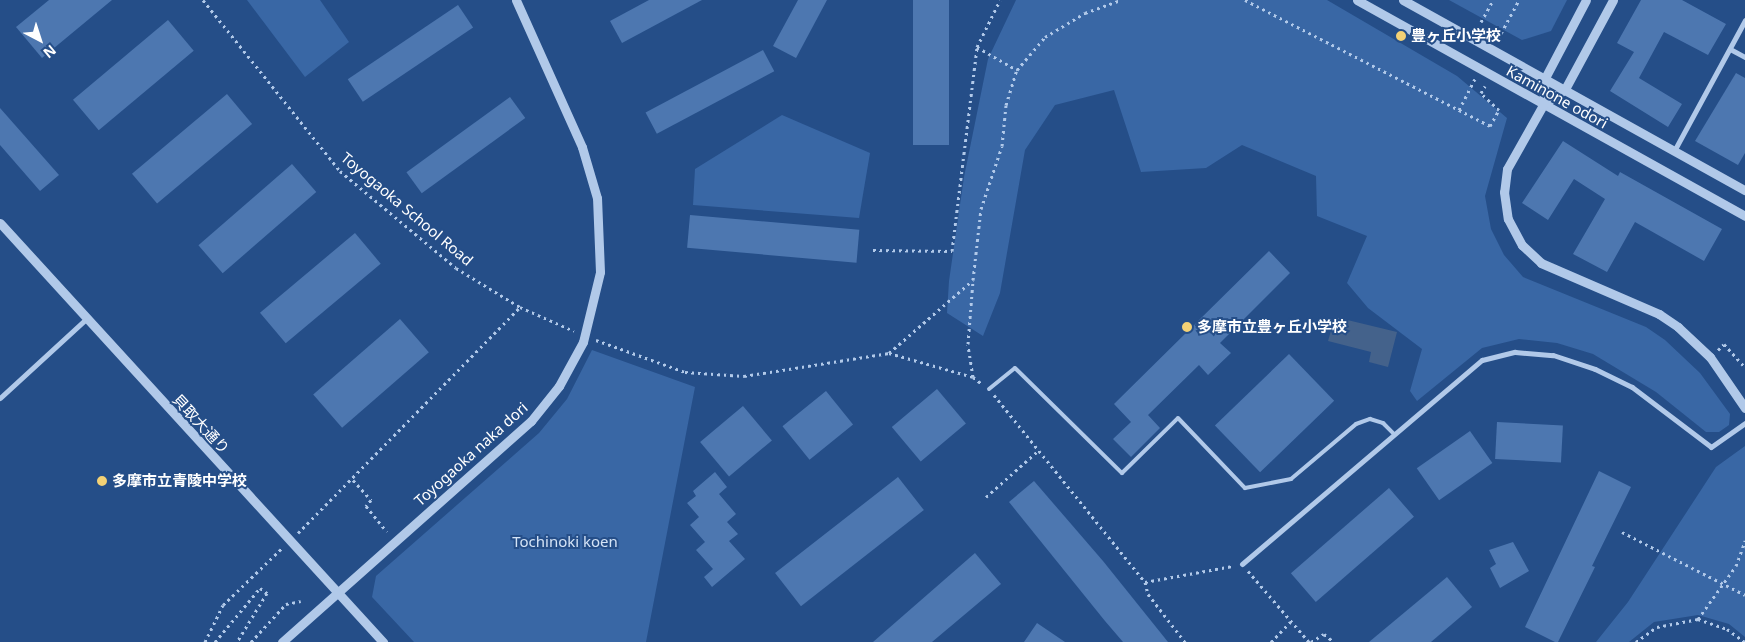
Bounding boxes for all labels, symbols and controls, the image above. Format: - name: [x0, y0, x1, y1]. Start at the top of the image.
- north arrow: [15, 15, 65, 65]
- place label: 豊ヶ丘小学校: [1411, 27, 1501, 45]
- marker: 豊ヶ丘小学校: [1395, 30, 1407, 42]
- text: N: [39, 41, 60, 63]
- street label: Kaminone odori: [1503, 62, 1611, 132]
- street label: Toyogaoka School Road: [337, 149, 477, 269]
- place label: 多摩市立豊ヶ丘小学校: [1197, 318, 1347, 336]
- marker: 多摩市立豊ヶ丘小学校: [1181, 321, 1193, 333]
- street label: 貝取大通り: [169, 390, 233, 458]
- street label: Toyogaoka naka dori: [411, 398, 531, 510]
- place label: 多摩市立青陵中学校: [112, 472, 247, 490]
- marker: 多摩市立青陵中学校: [96, 475, 108, 487]
- park label: Tochinoki koen: [512, 533, 618, 551]

